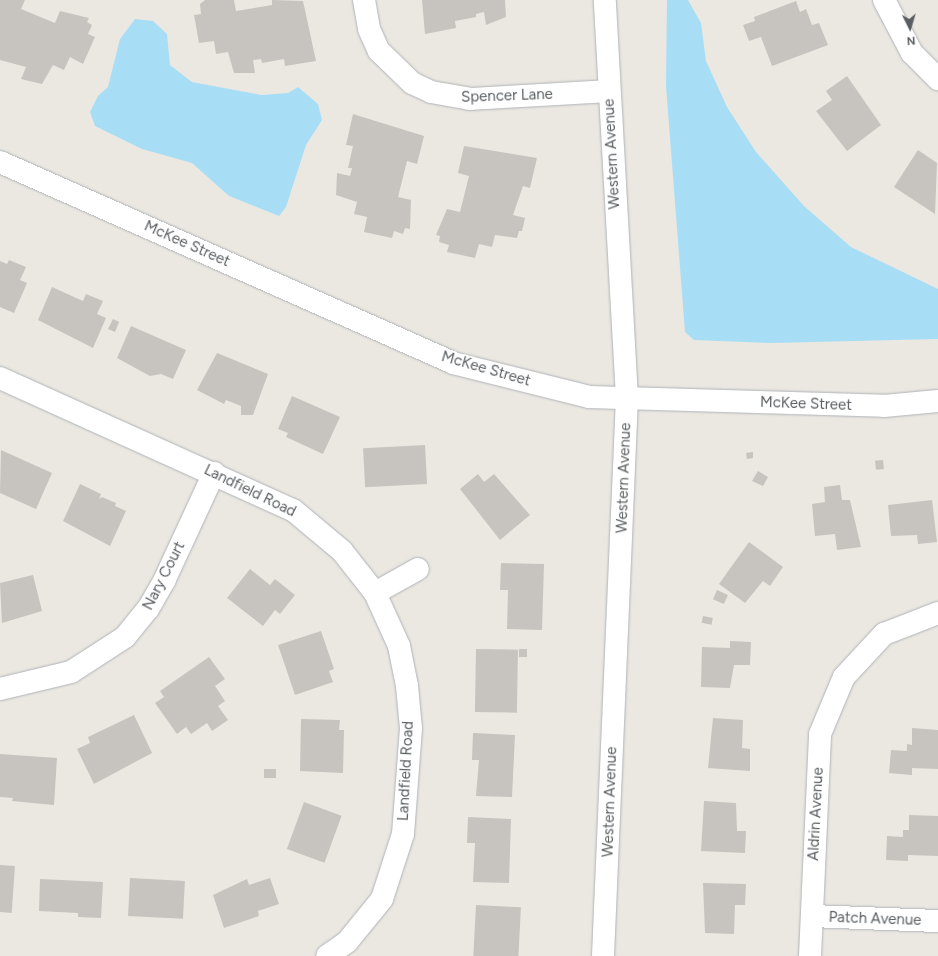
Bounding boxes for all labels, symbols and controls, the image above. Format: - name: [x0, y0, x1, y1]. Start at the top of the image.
- north arrow: [890, 8, 930, 48]
- text: N: [906, 34, 916, 47]
- street label: Spencer Lane: [461, 85, 553, 107]
- street label: Western Avenue: [600, 98, 624, 210]
- street label: McKee Street: [141, 217, 233, 271]
- street label: McKee Street: [439, 348, 533, 390]
- street label: McKee Street: [760, 393, 852, 415]
- street label: Western Avenue: [613, 422, 635, 534]
- street label: Landfield Road: [201, 461, 299, 521]
- street label: Nary Court: [139, 539, 189, 613]
- street label: Landfield Road: [394, 721, 418, 821]
- street label: Western Avenue: [599, 746, 621, 858]
- street label: Aldrin Avenue: [805, 767, 827, 861]
- street label: Patch Avenue: [828, 908, 922, 930]

